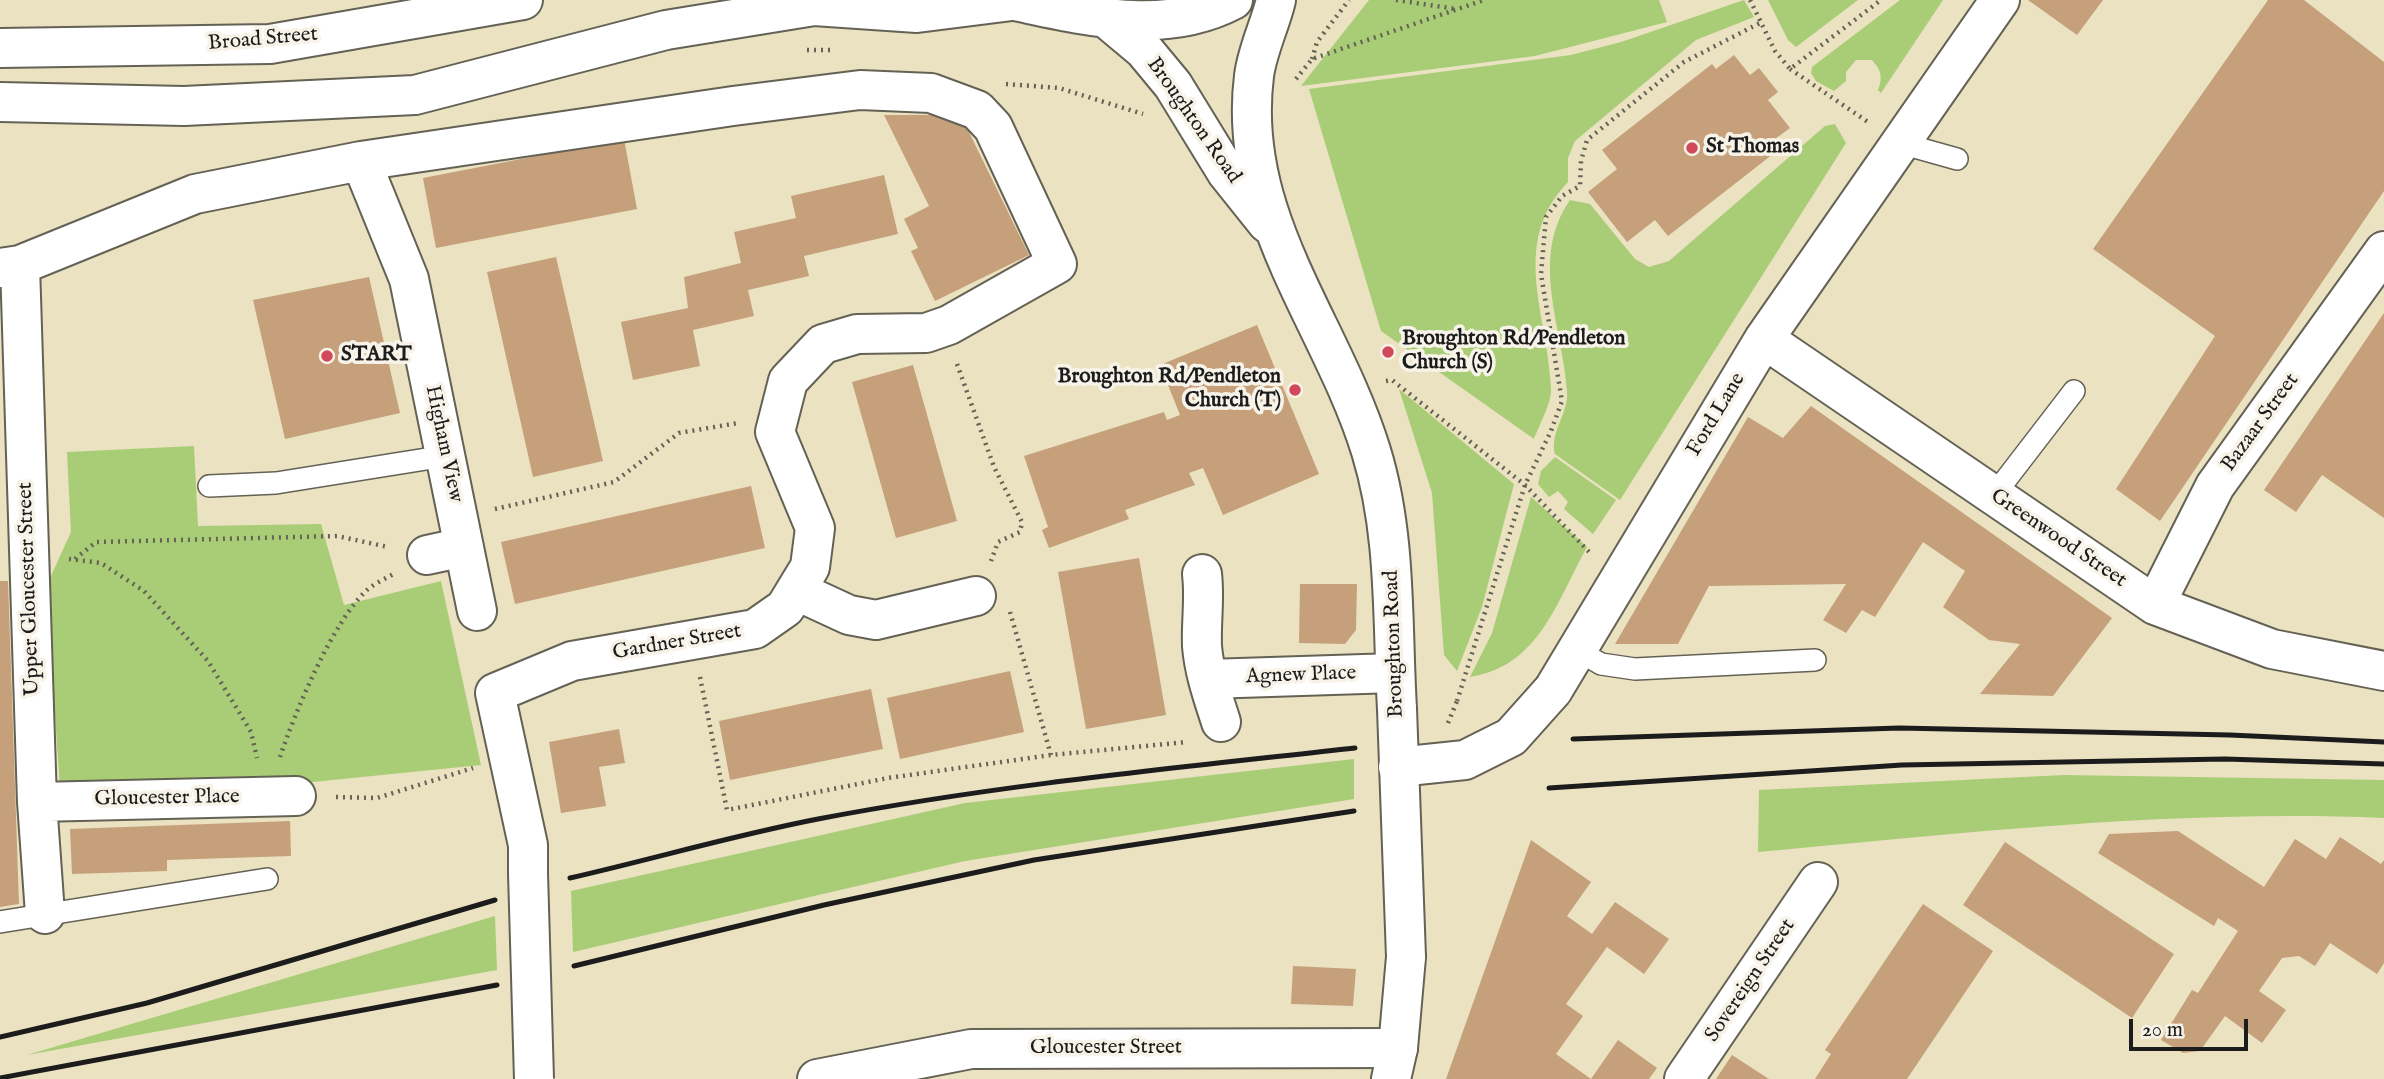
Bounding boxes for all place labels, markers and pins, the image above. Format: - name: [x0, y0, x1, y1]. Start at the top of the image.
- place label: St Thomas: [1706, 135, 1799, 161]
- marker: St Thomas: [1684, 140, 1700, 156]
- place label: Broughton Rd/Pendleton Church (S): [1402, 327, 1625, 377]
- place label: START: [341, 343, 412, 369]
- marker: Broughton Rd/Pendleton Church (S): [1380, 344, 1396, 360]
- marker: START: [319, 348, 335, 364]
- place label: Broughton Rd/Pendleton Church (T): [1058, 365, 1281, 415]
- marker: Broughton Rd/Pendleton Church (T): [1287, 382, 1303, 398]

